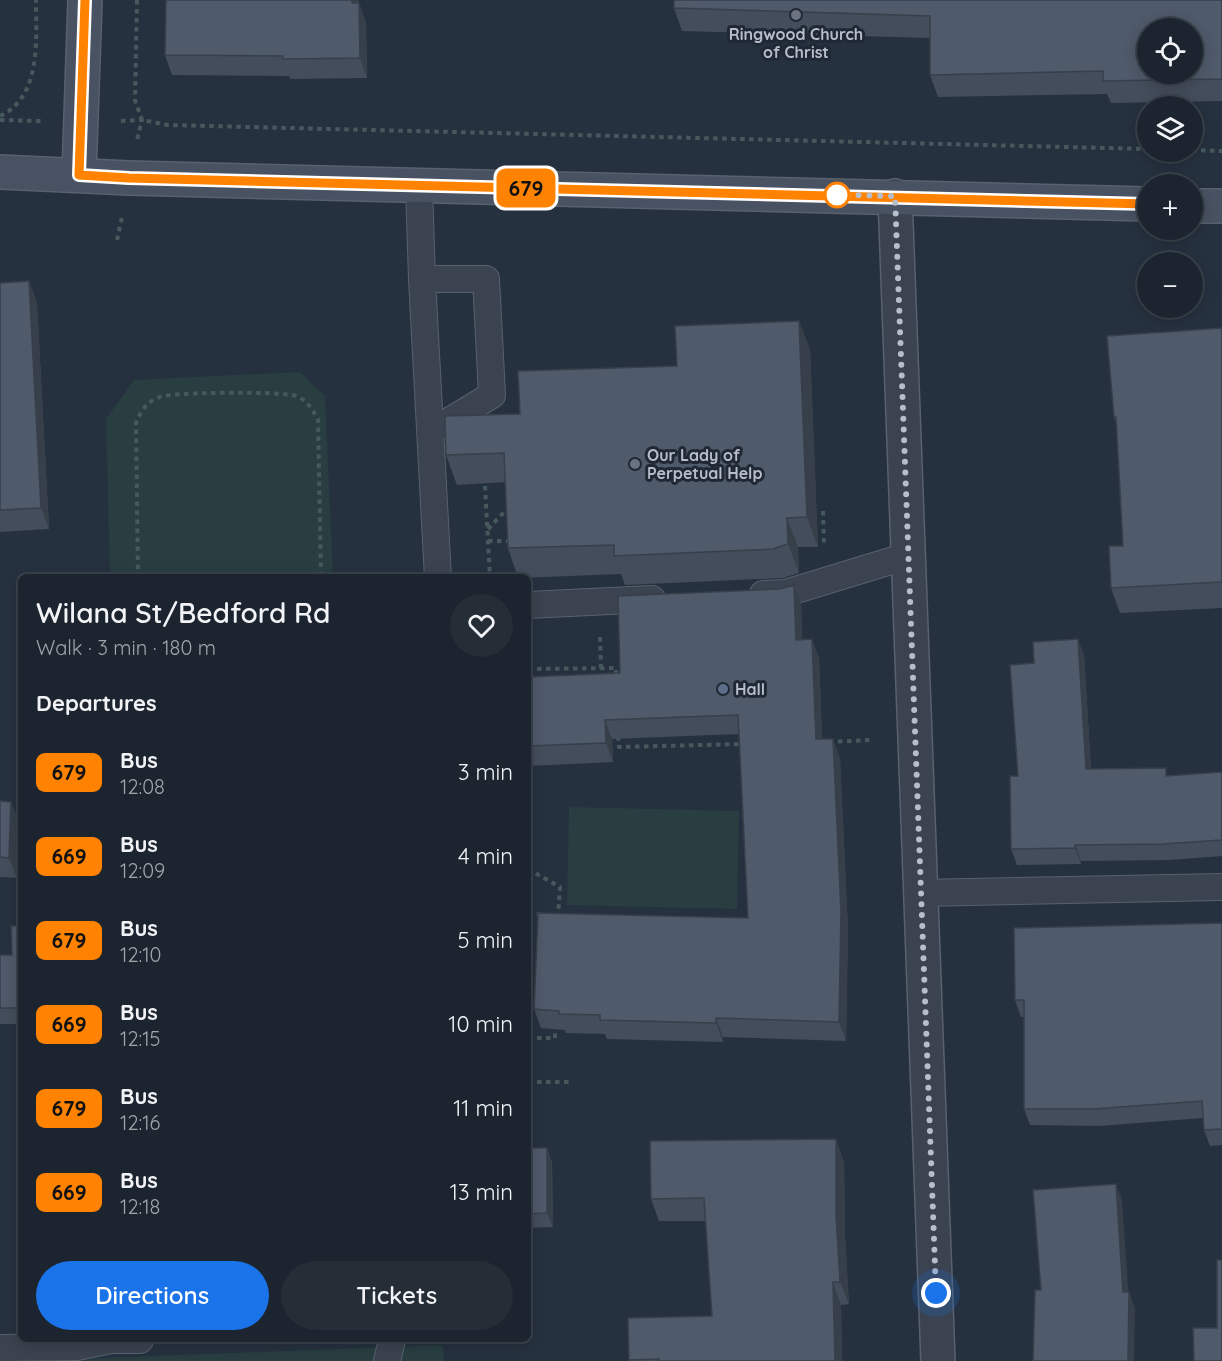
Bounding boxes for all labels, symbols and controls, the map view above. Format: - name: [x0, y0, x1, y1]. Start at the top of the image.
- marker: Ringwood Church of Christ: [789, 8, 803, 22]
- map controls: [1137, 18, 1203, 318]
- button: locate: [1137, 18, 1203, 84]
- place label: Ringwood Church of Christ: [729, 24, 863, 62]
- button: layers: [1137, 96, 1203, 162]
- line badge: 679: [492, 168, 560, 207]
- button: +: [1137, 174, 1203, 240]
- text: 679: [508, 175, 544, 201]
- unlabelled marker: [824, 182, 850, 208]
- button: −: [1137, 252, 1203, 318]
- place label: Our Lady of Perpetual Help: [647, 445, 762, 483]
- marker: Our Lady of Perpetual Help: [628, 457, 642, 471]
- button: heart: [450, 594, 513, 657]
- text: Wilana St/Bedford Rd: [36, 595, 330, 630]
- text: Walk · 3 min · 180 m: [36, 635, 216, 660]
- place label: Hall: [735, 679, 765, 699]
- marker: Hall: [716, 682, 730, 696]
- text: Departures: [36, 689, 157, 717]
- text: Bus: [120, 746, 158, 774]
- text: 3 min: [458, 758, 513, 786]
- text: 679: [51, 759, 87, 785]
- text: 12:08: [120, 774, 165, 799]
- text: Bus: [120, 830, 158, 858]
- text: 4 min: [458, 842, 513, 870]
- text: 669: [51, 843, 87, 869]
- text: 12:09: [120, 858, 165, 883]
- text: Bus: [120, 914, 158, 942]
- text: 5 min: [458, 926, 513, 954]
- text: 679: [51, 927, 87, 953]
- text: 12:10: [120, 942, 162, 967]
- text: Bus: [120, 998, 158, 1026]
- text: 10 min: [448, 1010, 513, 1038]
- text: 669: [51, 1011, 87, 1037]
- text: 12:15: [120, 1026, 161, 1051]
- text: Bus: [120, 1082, 158, 1110]
- text: 11 min: [453, 1094, 513, 1122]
- text: 679: [51, 1095, 87, 1121]
- text: 12:16: [120, 1110, 160, 1135]
- text: Bus: [120, 1166, 158, 1194]
- text: 13 min: [450, 1178, 513, 1206]
- text: 669: [51, 1179, 87, 1205]
- text: 12:18: [120, 1194, 160, 1219]
- button: Directions: [36, 1261, 269, 1330]
- button: Tickets: [281, 1261, 513, 1330]
- your location: [921, 1278, 951, 1308]

